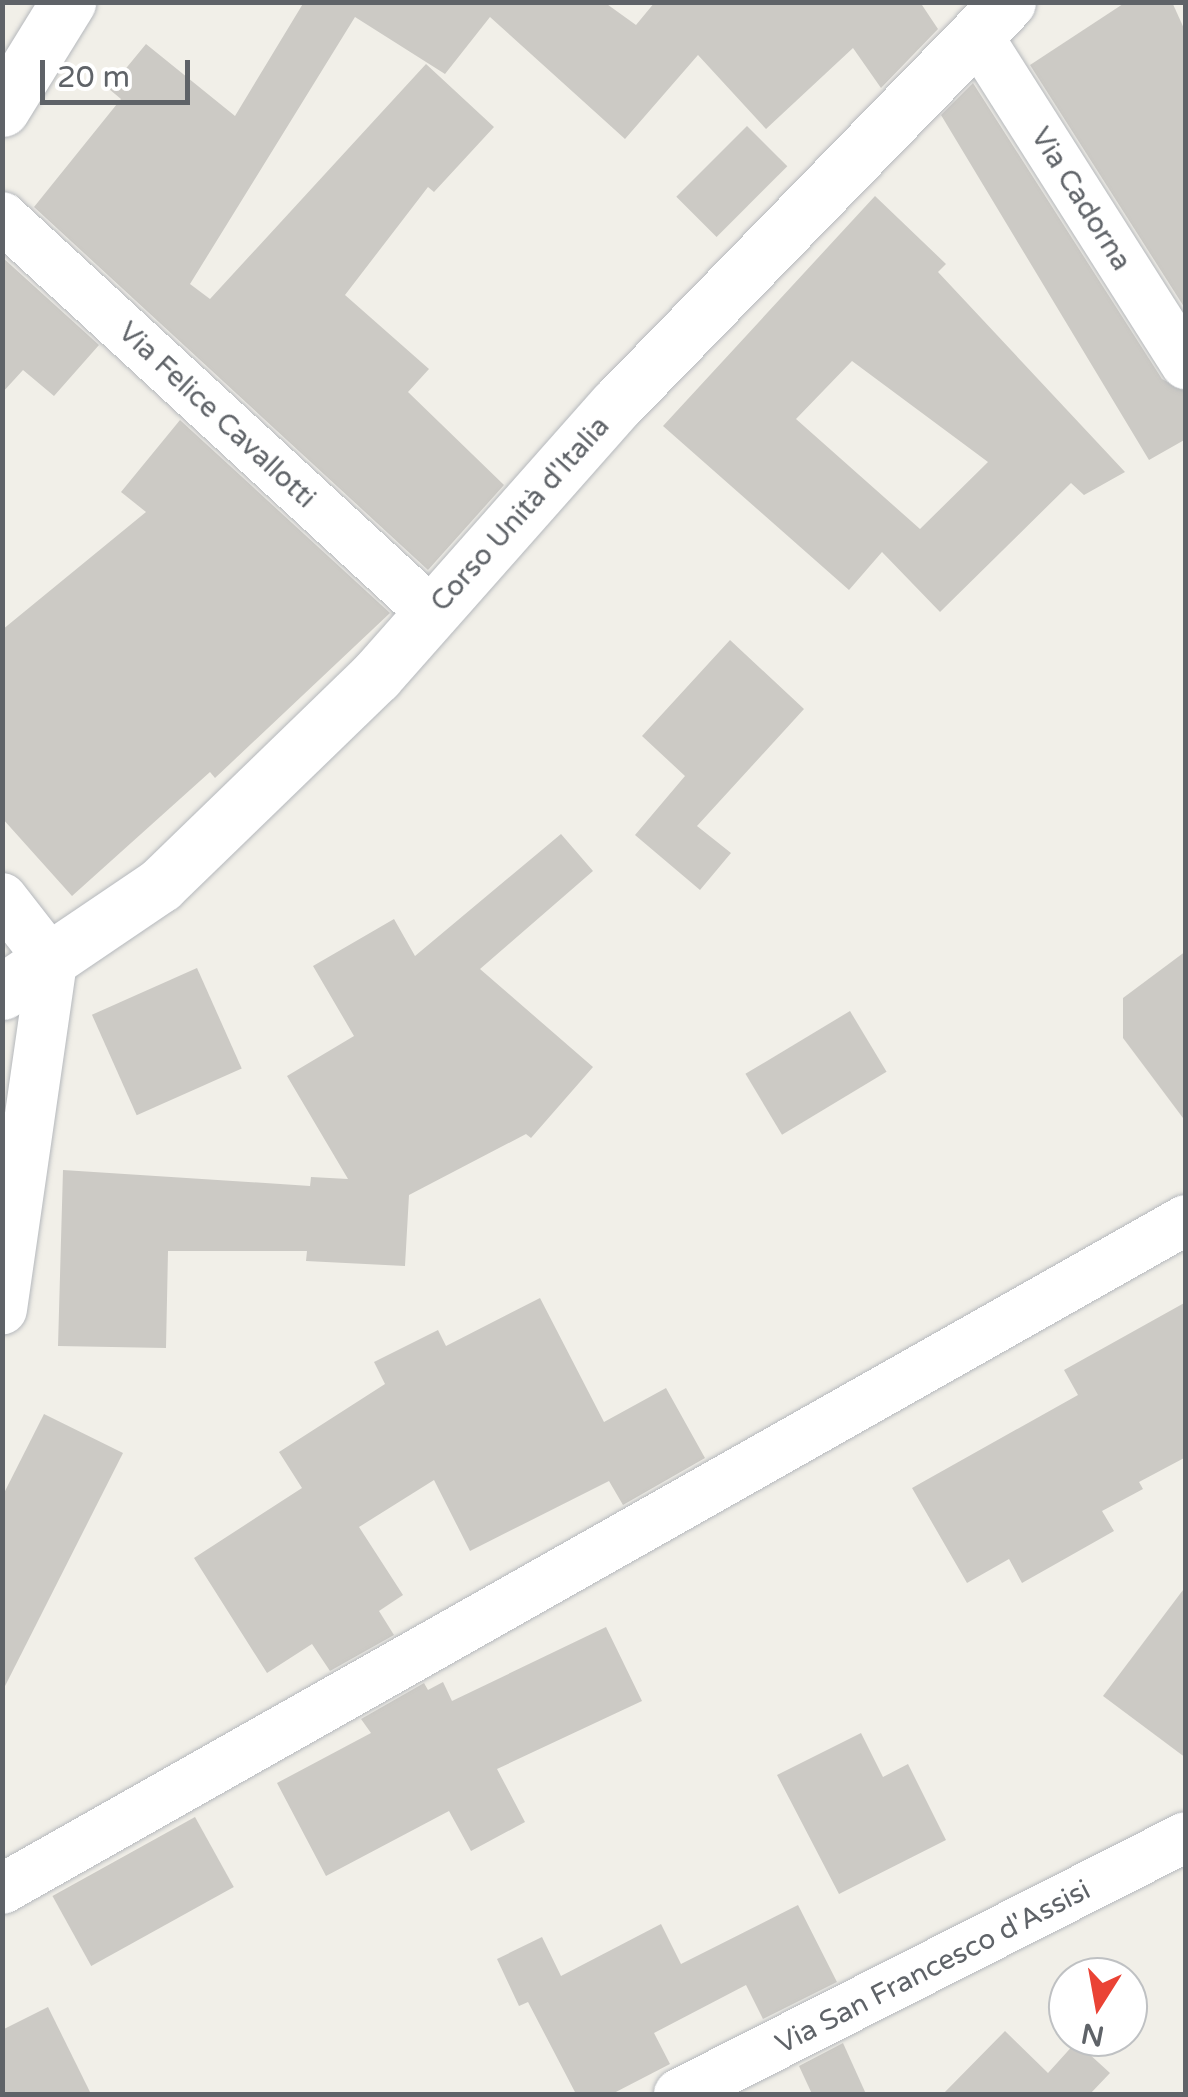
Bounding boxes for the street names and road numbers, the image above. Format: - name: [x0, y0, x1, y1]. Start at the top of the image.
- street label: Via Cadorna: [1024, 121, 1138, 277]
- street label: Via Felice Cavallotti: [111, 315, 323, 515]
- street label: Corso Unità d'Italia: [424, 410, 616, 618]
- street label: Via San Francesco d'Assisi: [770, 1873, 1096, 2061]

